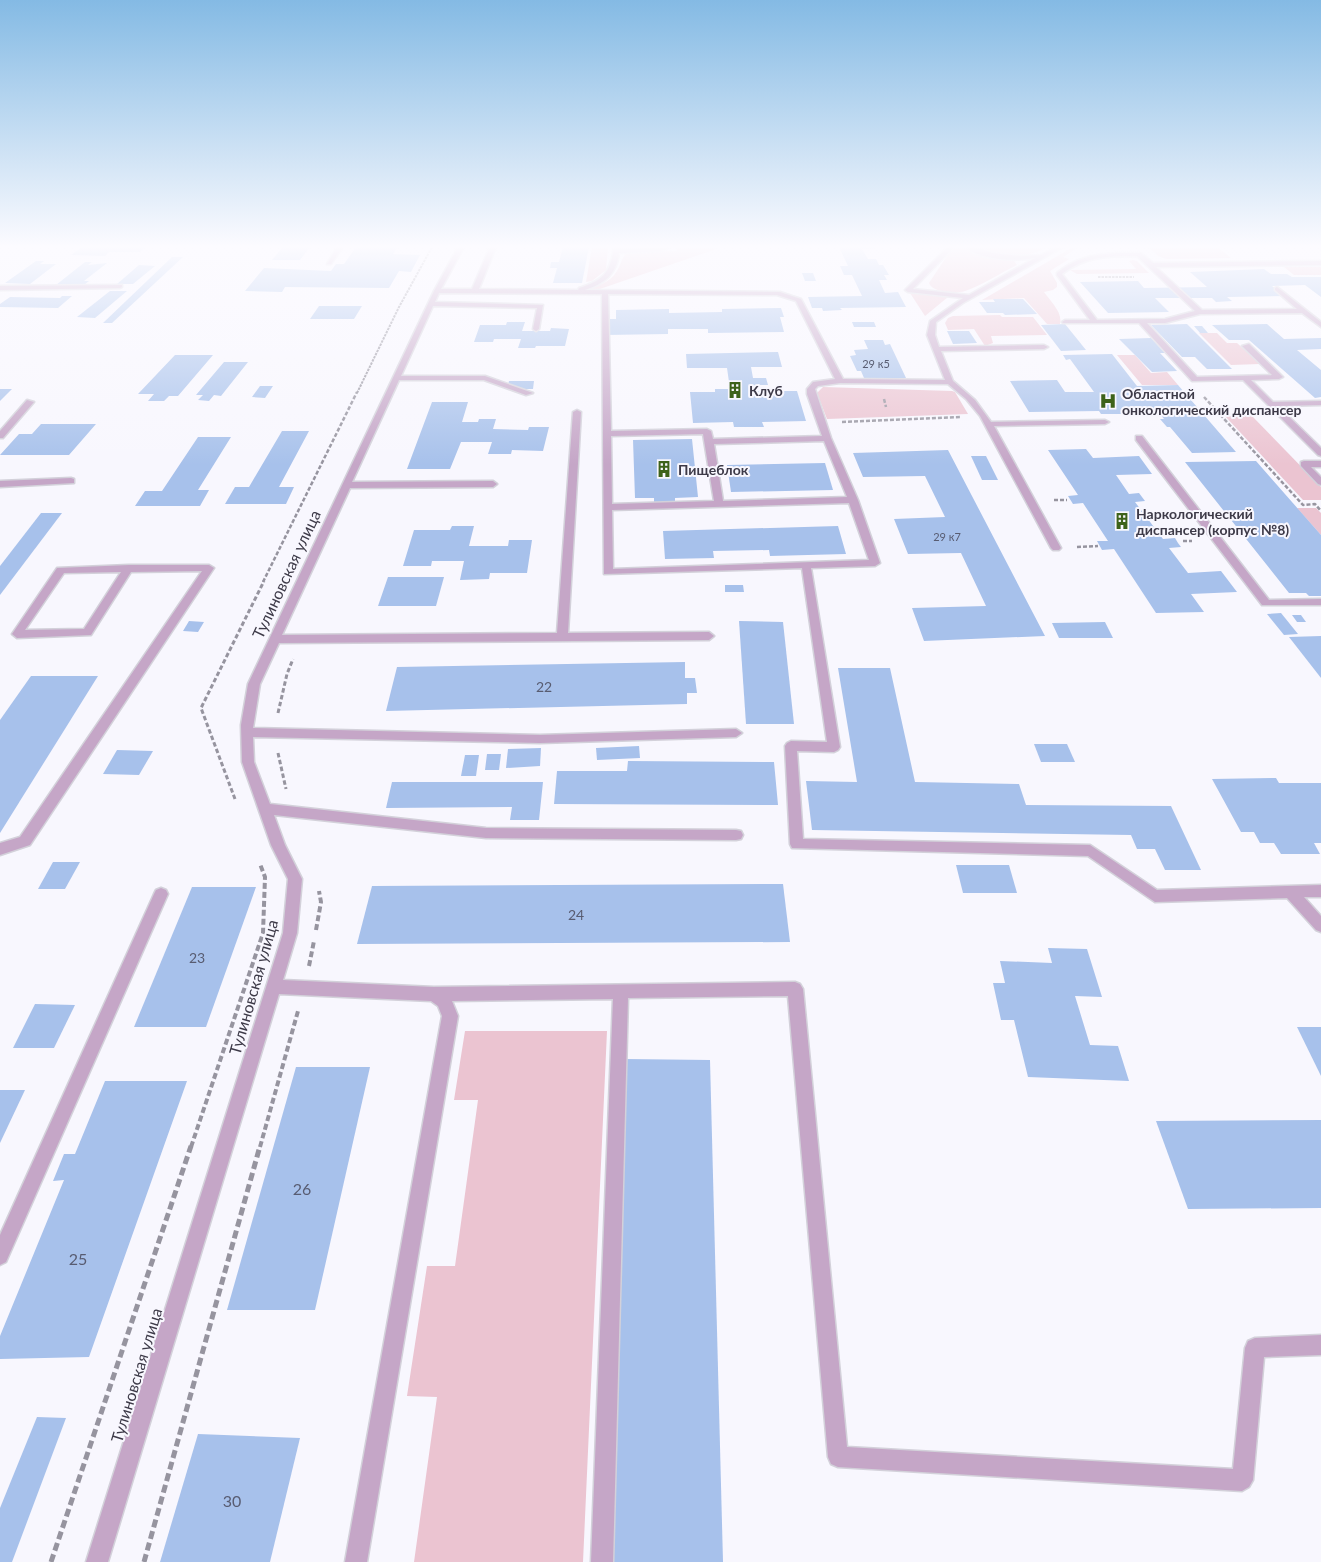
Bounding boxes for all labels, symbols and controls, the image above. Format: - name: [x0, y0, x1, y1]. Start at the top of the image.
- house number: 29 к5: [862, 357, 890, 370]
- building icon: Клуб: [725, 380, 745, 400]
- place label: Клуб: [749, 382, 783, 399]
- place label: Областной онкологический диспансер: [1122, 385, 1302, 418]
- hospital icon: Областной онкологический диспансер: [1098, 391, 1118, 411]
- building icon: Пищеблок: [654, 459, 674, 479]
- place label: Пищеблок: [678, 461, 749, 478]
- place label: Наркологический диспансер (корпус №8): [1136, 505, 1289, 538]
- street label: Тулиновская улица: [248, 507, 324, 641]
- building icon: Наркологический диспансер (корпус №8): [1112, 511, 1132, 531]
- house number: 29 к7: [933, 530, 961, 543]
- house number: 22: [536, 678, 552, 695]
- house number: 24: [568, 906, 584, 923]
- street label: Тулиновская улица: [225, 917, 281, 1057]
- house number: 23: [189, 949, 205, 966]
- house number: 26: [293, 1179, 311, 1198]
- house number: 25: [69, 1249, 87, 1268]
- street label: Тулиновская улица: [106, 1305, 166, 1445]
- house number: 30: [223, 1491, 241, 1510]

